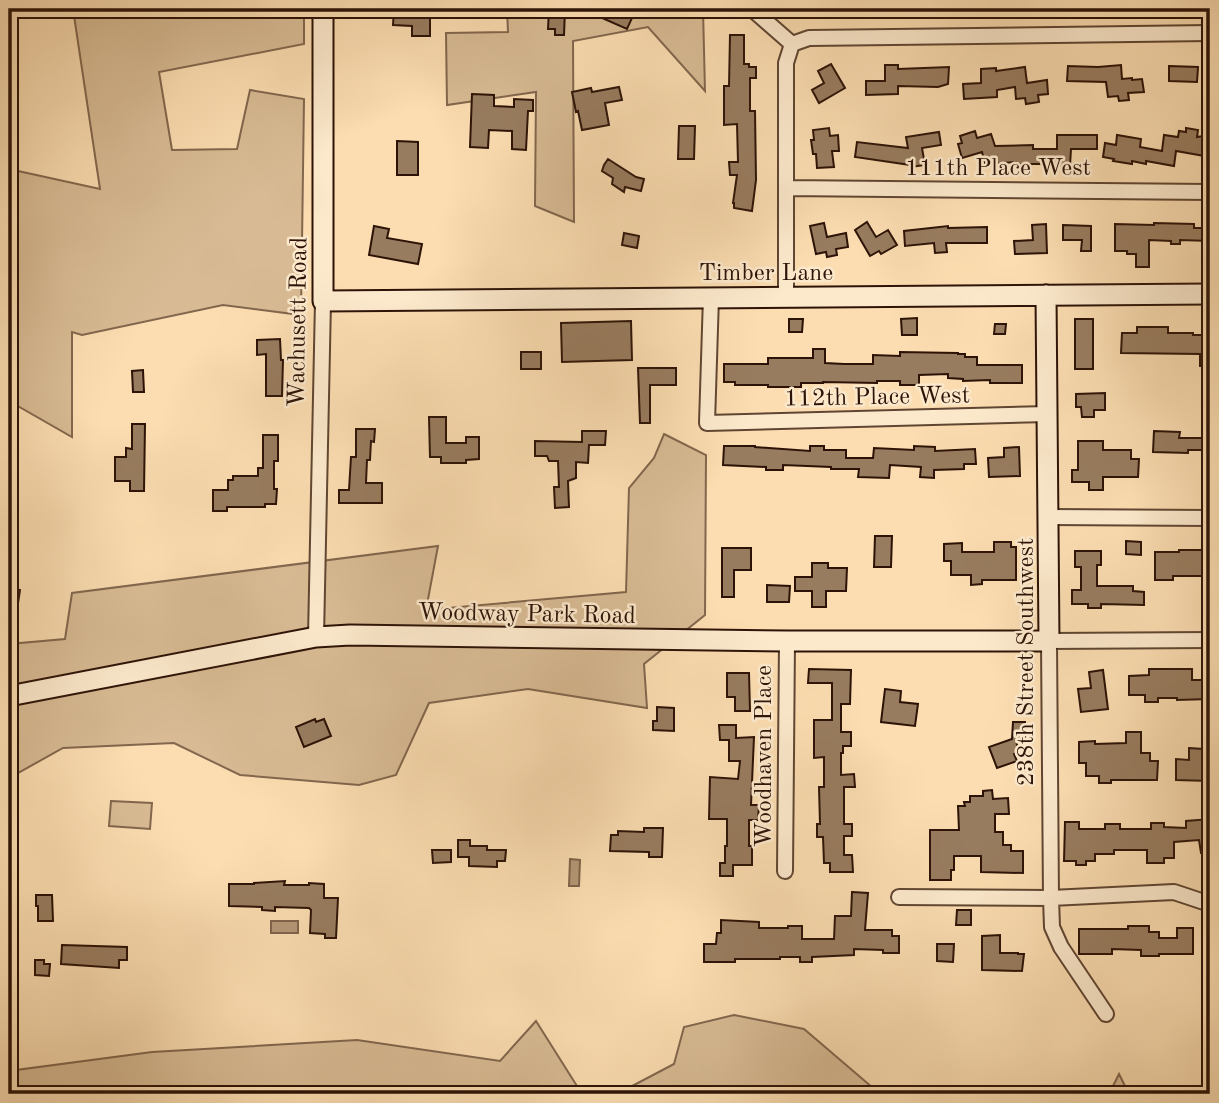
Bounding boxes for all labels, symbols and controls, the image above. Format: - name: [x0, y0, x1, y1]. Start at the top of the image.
- street label: 111th Place West: [905, 157, 1091, 181]
- street label: Wachusett Road: [286, 237, 312, 407]
- street label: Timber Lane: [699, 262, 833, 286]
- street label: 112th Place West: [784, 384, 970, 412]
- street label: 238th Street Southwest: [1015, 538, 1039, 786]
- street label: Woodway Park Road: [418, 601, 636, 629]
- street label: Woodhaven Place: [753, 665, 777, 847]

